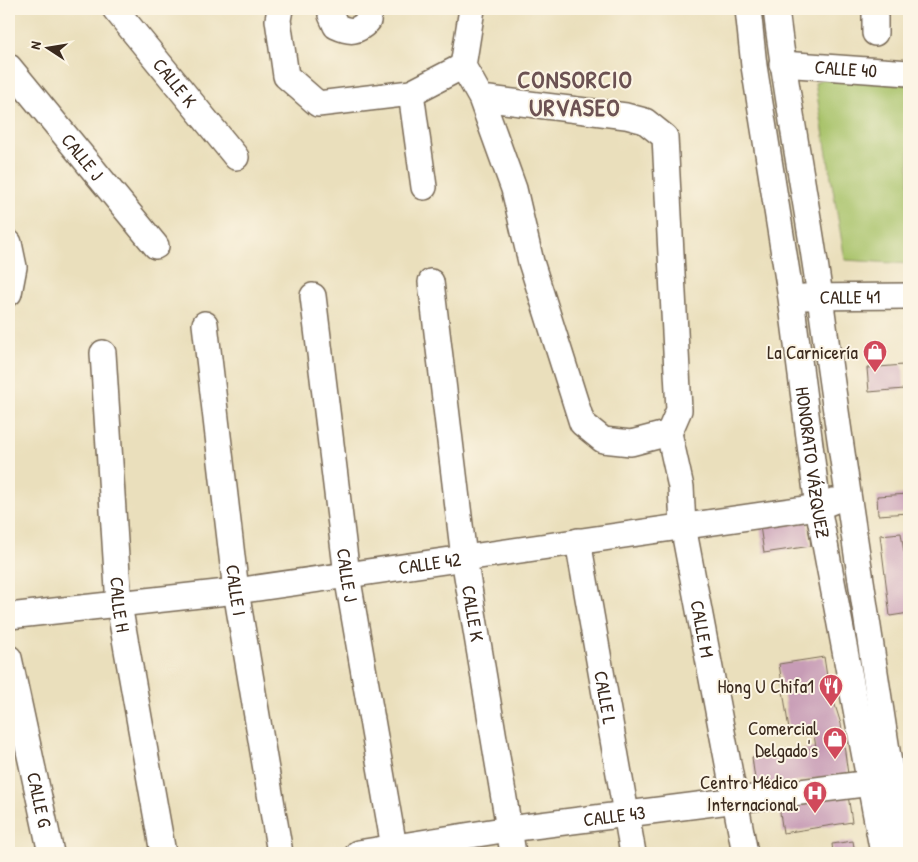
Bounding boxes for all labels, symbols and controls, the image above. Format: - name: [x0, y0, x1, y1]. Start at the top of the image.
- north arrow: [22, 22, 72, 72]
- text: N: [25, 39, 45, 51]
- street label: CALLE K: [147, 52, 203, 113]
- street label: CALLE 40: [814, 53, 878, 84]
- district label: CONSORCIO URVASEO: [517, 63, 633, 123]
- street label: CALLE J: [56, 128, 110, 186]
- street label: CALLE 41: [820, 283, 881, 310]
- place label: La Carnicería: [767, 339, 859, 365]
- shop icon: La Carnicería: [862, 339, 888, 373]
- street label: HONORATO VÁZQUEZ: [790, 385, 837, 540]
- street label: CALLE 42: [397, 546, 463, 580]
- street label: CALLE J: [331, 547, 364, 604]
- street label: CALLE I: [220, 563, 253, 618]
- street label: CALLE H: [104, 576, 137, 634]
- street label: CALLE K: [456, 583, 491, 643]
- street label: CALLE M: [684, 598, 721, 660]
- street label: CALLE L: [588, 669, 623, 726]
- place label: Hong U Chifa1: [717, 673, 814, 699]
- restaurant icon: Hong U Chifa1: [818, 673, 844, 707]
- place label: Comercial Delgado's: [748, 715, 819, 763]
- shop icon: Comercial Delgado's: [822, 726, 848, 760]
- place label: Centro Médico Internacional: [700, 769, 799, 817]
- street label: CALLE G: [21, 770, 58, 830]
- hospital icon: Centro Médico Internacional: [802, 780, 828, 814]
- street label: CALLE 43: [582, 799, 647, 832]

